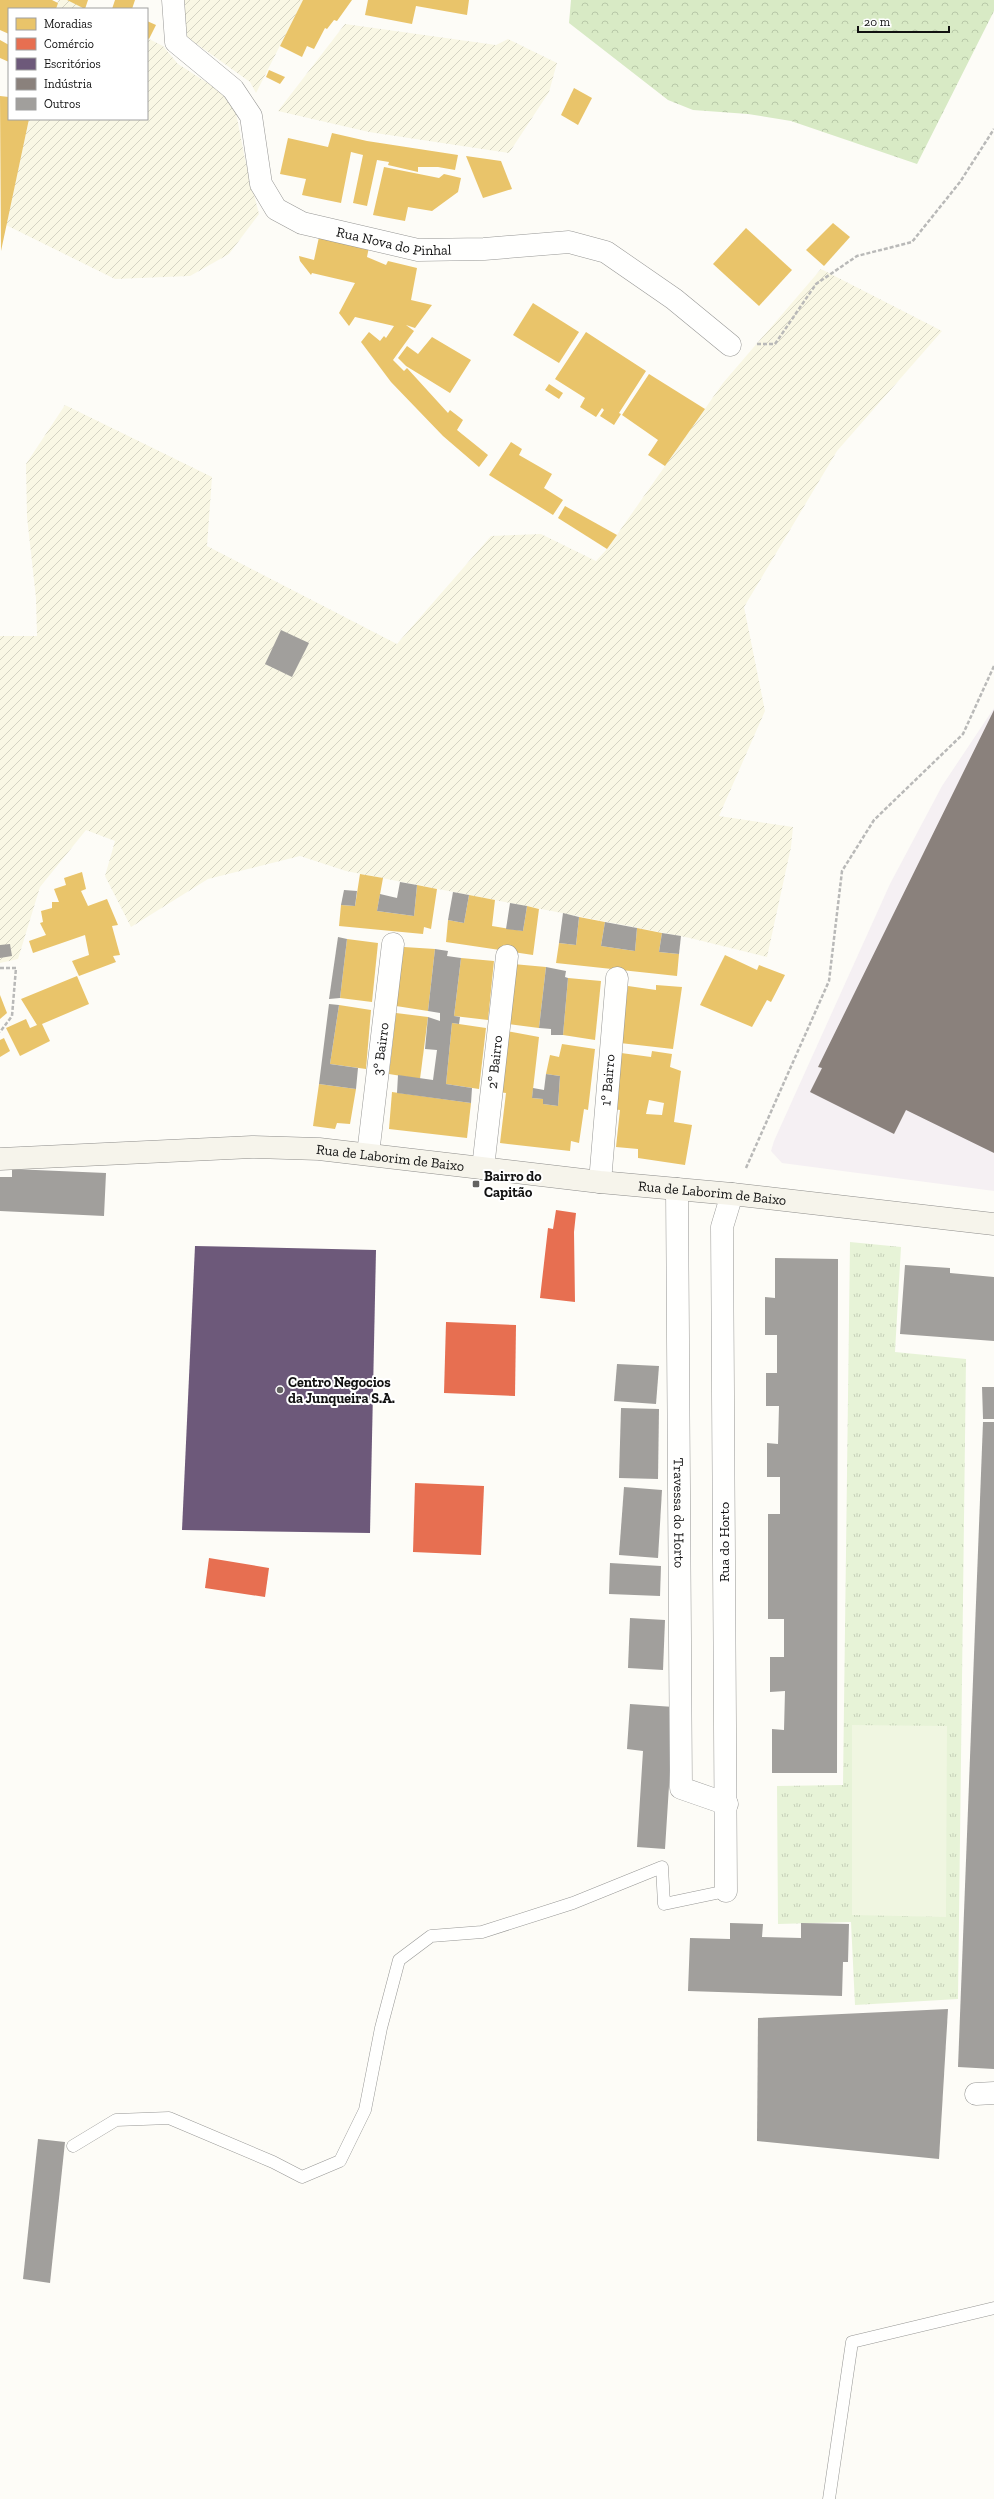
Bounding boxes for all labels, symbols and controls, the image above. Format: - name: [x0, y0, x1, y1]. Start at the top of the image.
- legend: [8, 8, 148, 120]
- scale bar: [858, 8, 949, 34]
- text: 20 m: [864, 15, 891, 29]
- text: Moradias: [44, 17, 92, 31]
- text: Comércio: [44, 37, 94, 51]
- text: Escritórios: [44, 57, 101, 71]
- text: Indústria: [44, 77, 92, 91]
- text: Outros: [44, 97, 80, 111]
- street label: Rua Nova do Pinhal: [335, 223, 452, 259]
- street label: 3º Bairro: [369, 1021, 393, 1077]
- street label: 2º Bairro: [484, 1034, 506, 1090]
- street label: 1º Bairro: [597, 1053, 619, 1107]
- street label: Rua de Laborim de Baixo: [315, 1140, 465, 1174]
- place label: Bairro do Capitão: [484, 1168, 542, 1201]
- street label: Rua de Laborim de Baixo: [637, 1177, 787, 1209]
- marker: Bairro do Capitão: [471, 1179, 481, 1189]
- place label: Centro Negocios da Junqueira S.A.: [288, 1374, 395, 1407]
- marker: Centro Negocios da Junqueira S.A.: [275, 1385, 285, 1395]
- street label: Travessa do Horto: [670, 1458, 688, 1568]
- street label: Rua do Horto: [716, 1502, 733, 1582]

